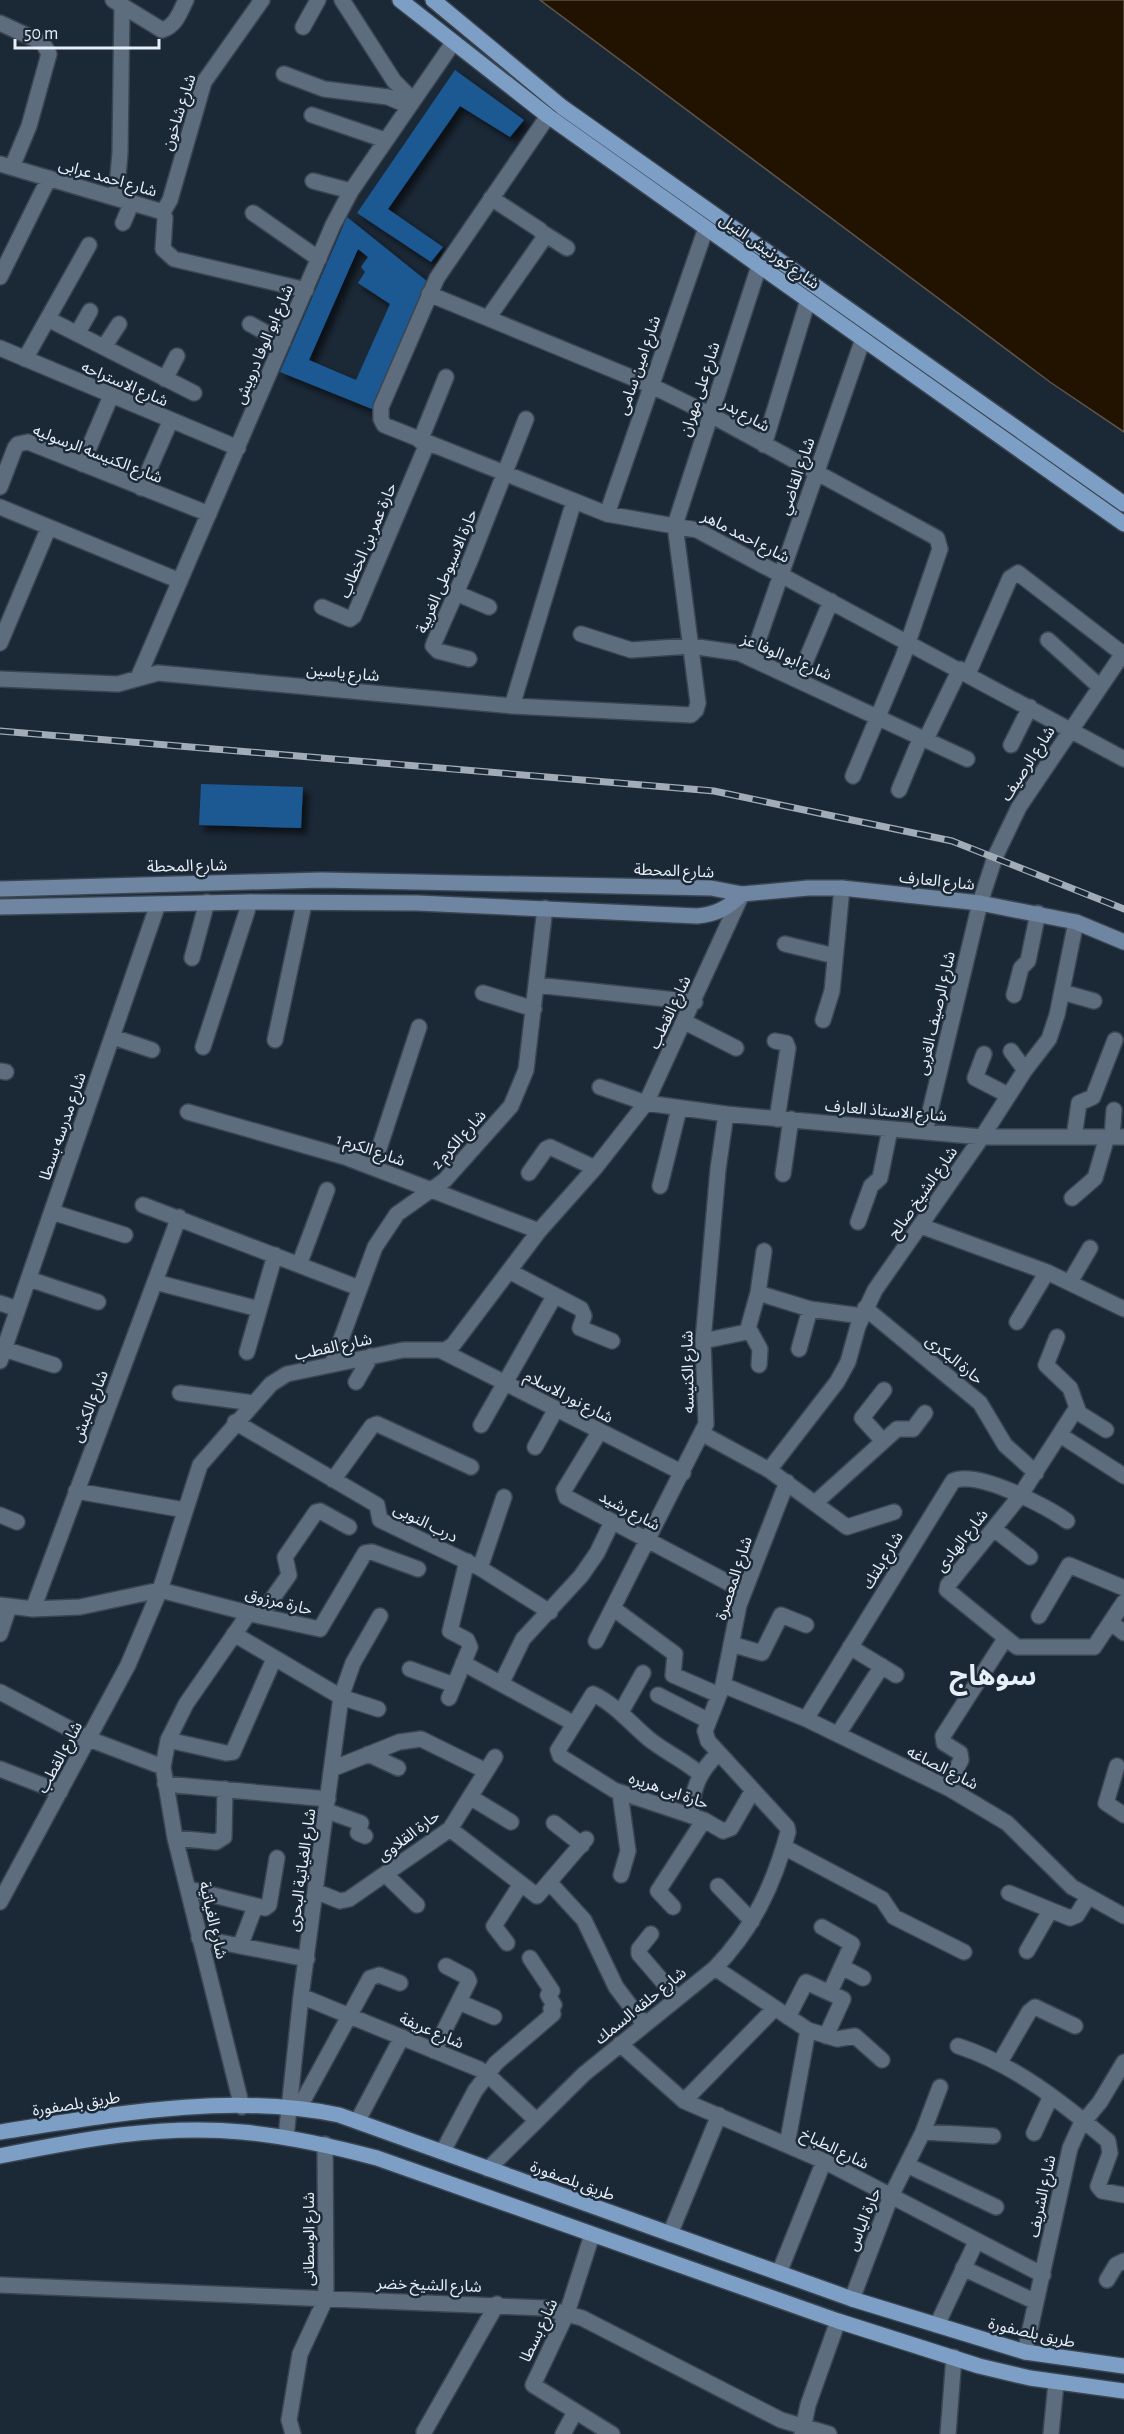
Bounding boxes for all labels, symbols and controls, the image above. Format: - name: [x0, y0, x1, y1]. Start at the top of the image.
- scale bar: [15, 12, 159, 50]
- text: 50 m: [24, 25, 58, 43]
- street label: شارع شاخون: [159, 72, 203, 154]
- street label: شارع احمد عرابى: [56, 156, 159, 203]
- street label: شارع كورنيش النيل: [714, 212, 822, 295]
- street label: شارع ابو الوفا درويش: [232, 282, 300, 408]
- street label: شارع امين سامى: [615, 314, 667, 418]
- street label: شارع على مهران: [677, 340, 727, 440]
- street label: شارع الاستراحه: [77, 359, 170, 413]
- street label: شارع بدر: [716, 395, 772, 438]
- street label: شارع الكنيسه الرسوليه: [29, 422, 165, 490]
- street label: شارع القاضي: [776, 436, 821, 518]
- street label: حارة عمر بن الخطاب: [336, 480, 400, 601]
- street label: حارة الاسيوطى الغربية: [414, 507, 481, 636]
- street label: شارع احمد ماهر: [696, 508, 792, 569]
- street label: شارع ابو الوفا عز: [737, 630, 834, 687]
- street label: شارع ياسين: [305, 662, 380, 688]
- street label: شارع الرصيف: [998, 723, 1061, 806]
- street label: شارع المحطة: [147, 857, 227, 879]
- street label: شارع المحطة: [633, 862, 714, 884]
- street label: شارع العارف: [898, 869, 975, 897]
- street label: شارع الرصيف الغربى: [914, 950, 962, 1078]
- street label: شارع القطب: [646, 973, 697, 1053]
- street label: شارع مدرسه بسطا: [37, 1070, 93, 1184]
- street label: شارع الاستاذ العارف: [824, 1098, 948, 1128]
- street label: شارع الكرم 2: [428, 1107, 492, 1175]
- street label: شارع الكرم 1: [333, 1131, 407, 1173]
- street label: شارع الشيخ صالح: [885, 1144, 964, 1244]
- street label: شارع الكنيسه: [679, 1330, 701, 1413]
- street label: شارع القطب: [293, 1331, 374, 1367]
- street label: حارة البكرى: [922, 1332, 986, 1388]
- street label: شارع الكبش: [69, 1368, 115, 1446]
- street label: شارع نور الاسلام: [520, 1368, 615, 1430]
- street label: شارع رشيد: [595, 1488, 663, 1537]
- street label: درب النوبى: [391, 1501, 460, 1546]
- street label: شارع الهادى: [933, 1506, 994, 1577]
- street label: شارع بلتك: [860, 1529, 910, 1594]
- street label: شارع المعصرة: [713, 1535, 759, 1623]
- street label: حارة مرزوق: [243, 1586, 314, 1619]
- district label: سوهاج: [949, 1663, 1037, 1696]
- street label: شارع القطب: [34, 1719, 89, 1798]
- street label: شارع الصاغه: [903, 1743, 981, 1796]
- street label: حارة ابى هريره: [627, 1770, 711, 1813]
- street label: حارة القلاوى: [375, 1807, 443, 1865]
- street label: شارع الغياتية البحرى: [285, 1808, 323, 1933]
- street label: شارع الغياتية: [192, 1880, 230, 1962]
- street label: شارع حلقه السمك: [592, 1964, 692, 2050]
- street label: شارع عريفة: [396, 2010, 466, 2055]
- street label: طريق بلصفورة: [31, 2089, 122, 2121]
- street label: شارع الطباخ: [796, 2126, 871, 2176]
- street label: شارع الشريف: [1025, 2154, 1062, 2240]
- street label: طريق بلصفورة: [528, 2158, 617, 2206]
- street label: حارة الياس: [844, 2186, 885, 2254]
- street label: شارع الوسطانى: [301, 2192, 321, 2286]
- street label: شارع الشيخ خضر: [375, 2275, 482, 2299]
- street label: شارع بسطا: [517, 2296, 564, 2366]
- street label: طريق بلصفورة: [986, 2315, 1077, 2353]

